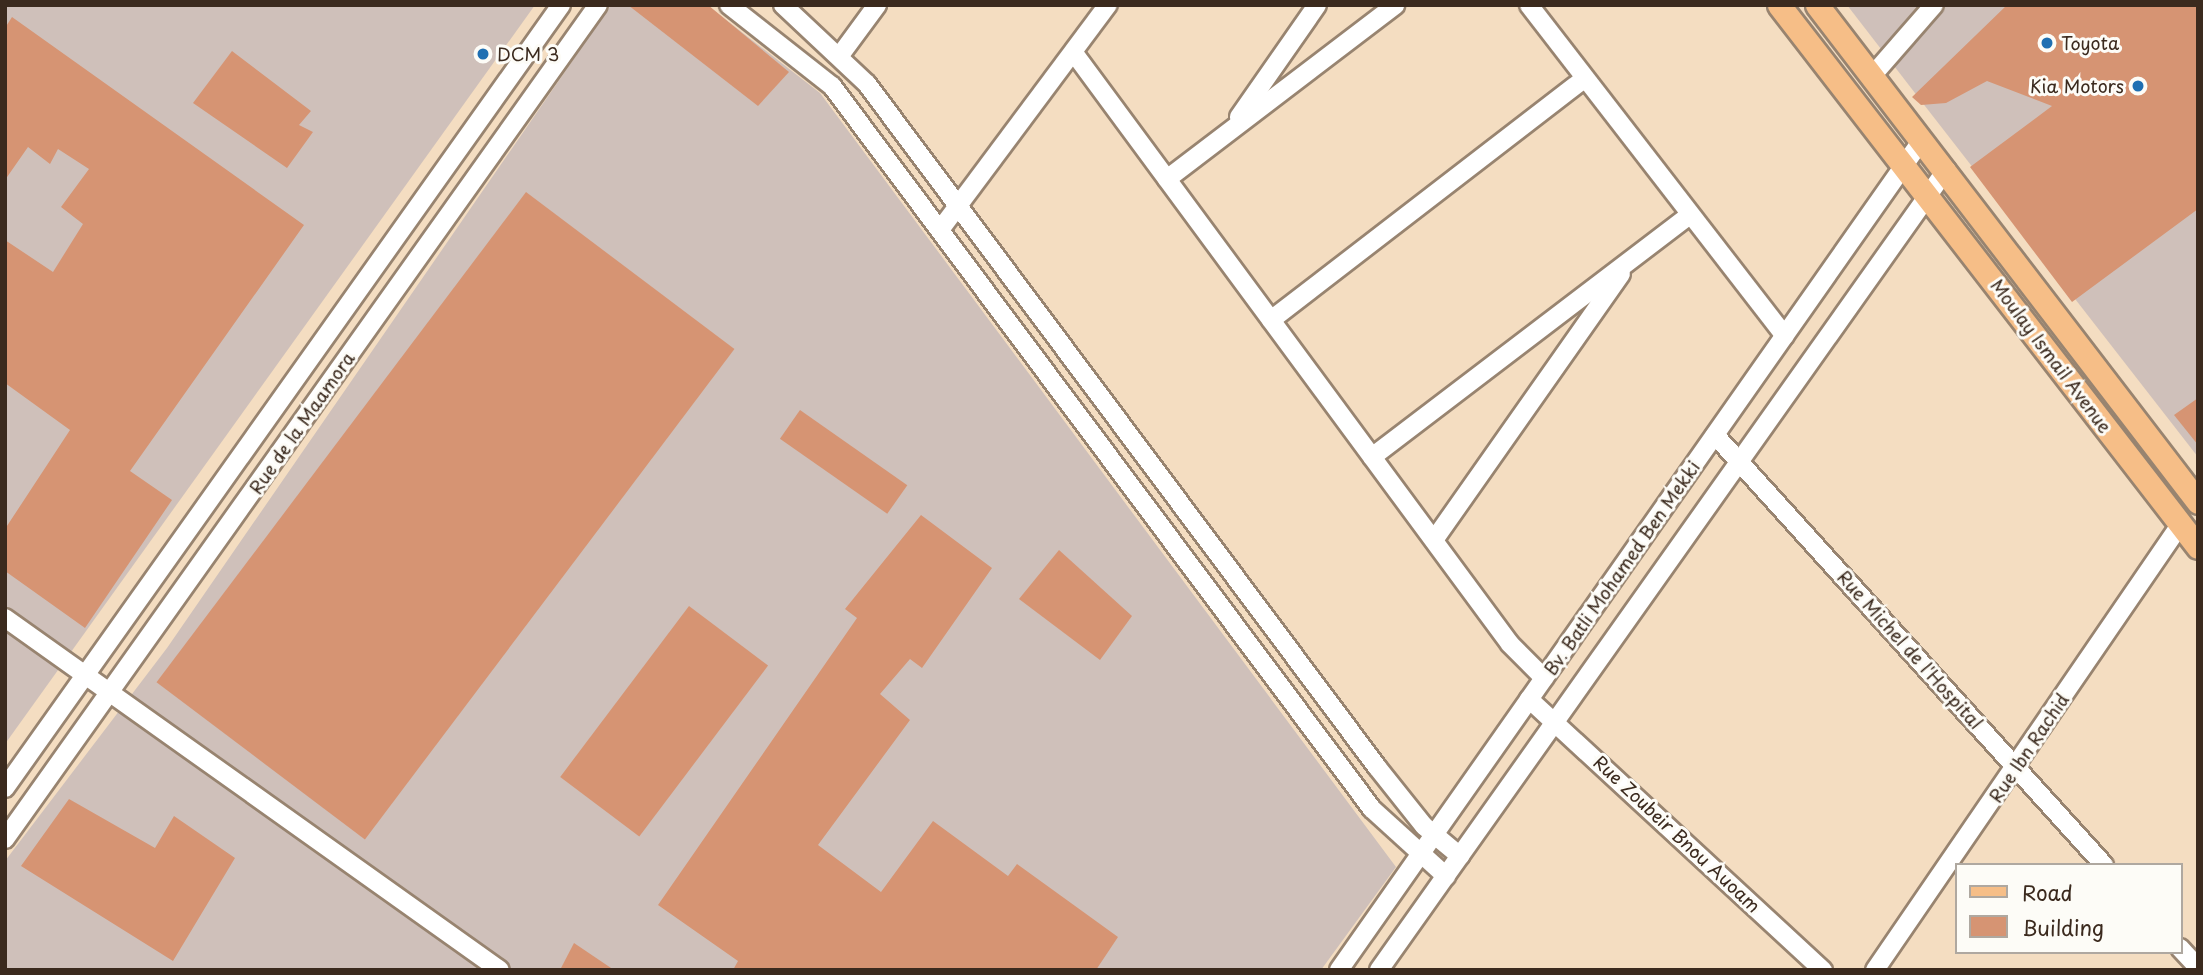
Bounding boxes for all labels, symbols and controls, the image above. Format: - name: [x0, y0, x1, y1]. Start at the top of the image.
- place label: Toyota: [2061, 32, 2119, 54]
- marker: Toyota: [2039, 35, 2055, 51]
- place label: DCM 3: [497, 43, 560, 65]
- marker: DCM 3: [475, 46, 491, 62]
- place label: Kia Motors: [2029, 75, 2124, 97]
- marker: Kia Motors: [2130, 78, 2146, 94]
- street label: Moulay Ismail Avenue: [1986, 274, 2116, 438]
- street label: Rue de la Maamora: [244, 346, 360, 500]
- street label: Bv. Batli Mohamed Ben Mekki: [1539, 456, 1705, 680]
- street label: Rue Michel de l'Hospital: [1832, 565, 1988, 735]
- street label: Rue Ibn Rachid: [1984, 688, 2074, 808]
- street label: Rue Zoubeir Bnou Auoam: [1589, 750, 1765, 918]
- legend: [1954, 863, 2182, 954]
- text: Road: [2022, 876, 2073, 908]
- text: Building: [2022, 911, 2104, 943]

